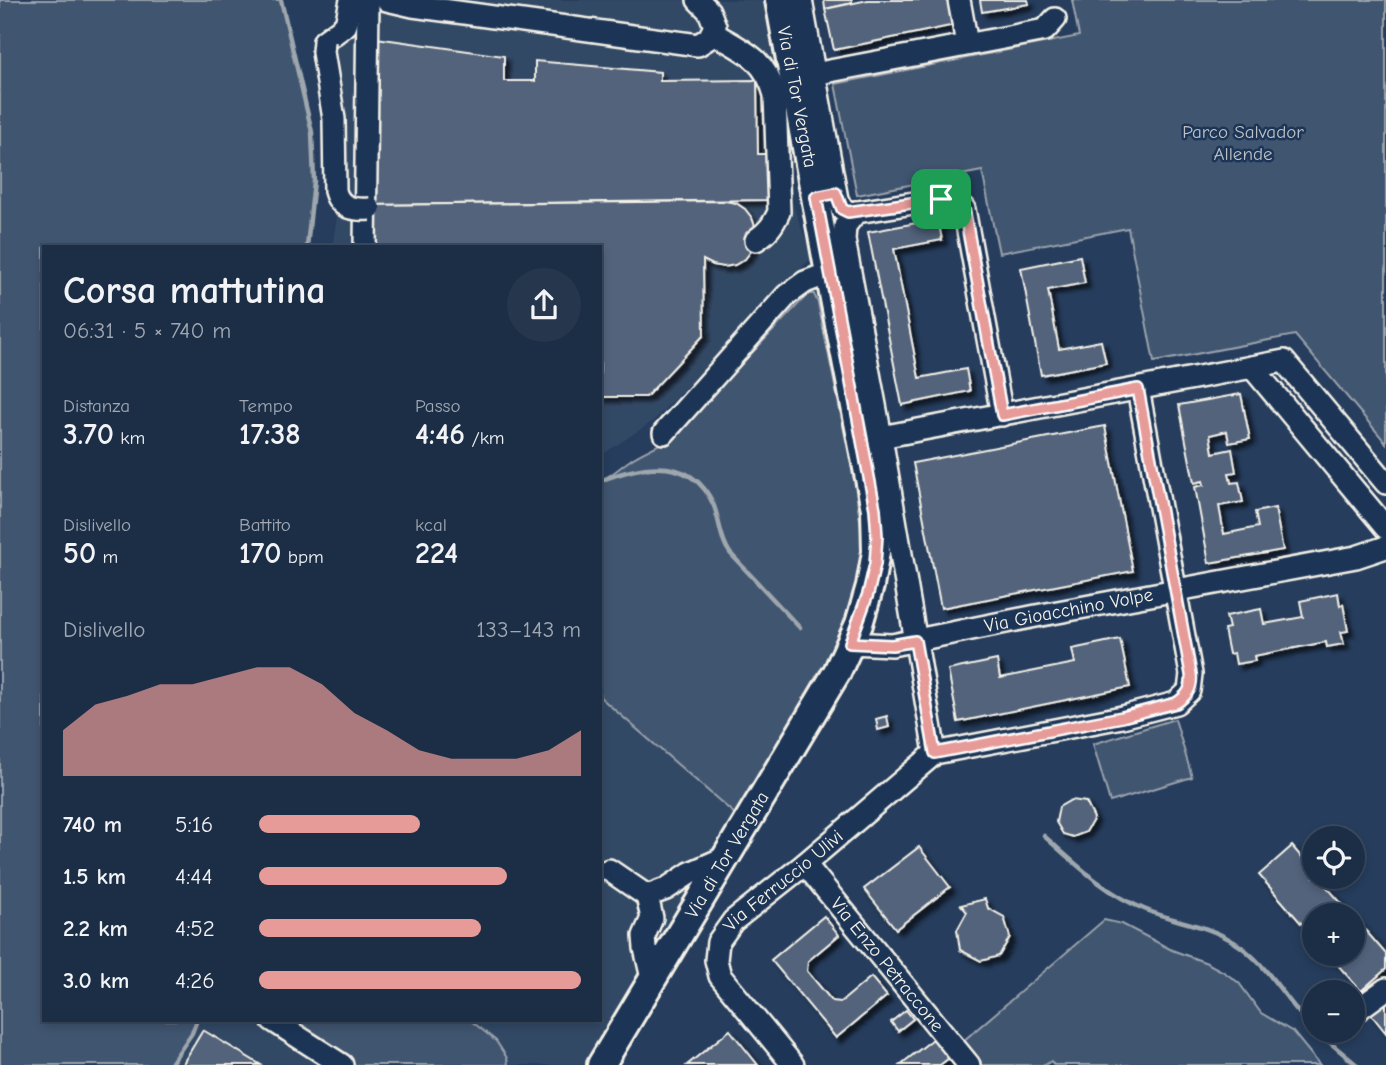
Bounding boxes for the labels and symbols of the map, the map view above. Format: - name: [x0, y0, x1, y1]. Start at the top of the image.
- street label: Via di Tor Vergata: [773, 24, 821, 170]
- park label: Parco Salvador Allende: [1182, 121, 1304, 165]
- pin: [911, 169, 971, 229]
- street label: Via Gioacchino Volpe: [982, 584, 1155, 637]
- street label: Via di Tor Vergata: [681, 788, 774, 922]
- street label: Via Ferruccio Ulivi: [719, 825, 848, 935]
- street label: Via Enzo Petraccone: [826, 893, 949, 1036]

